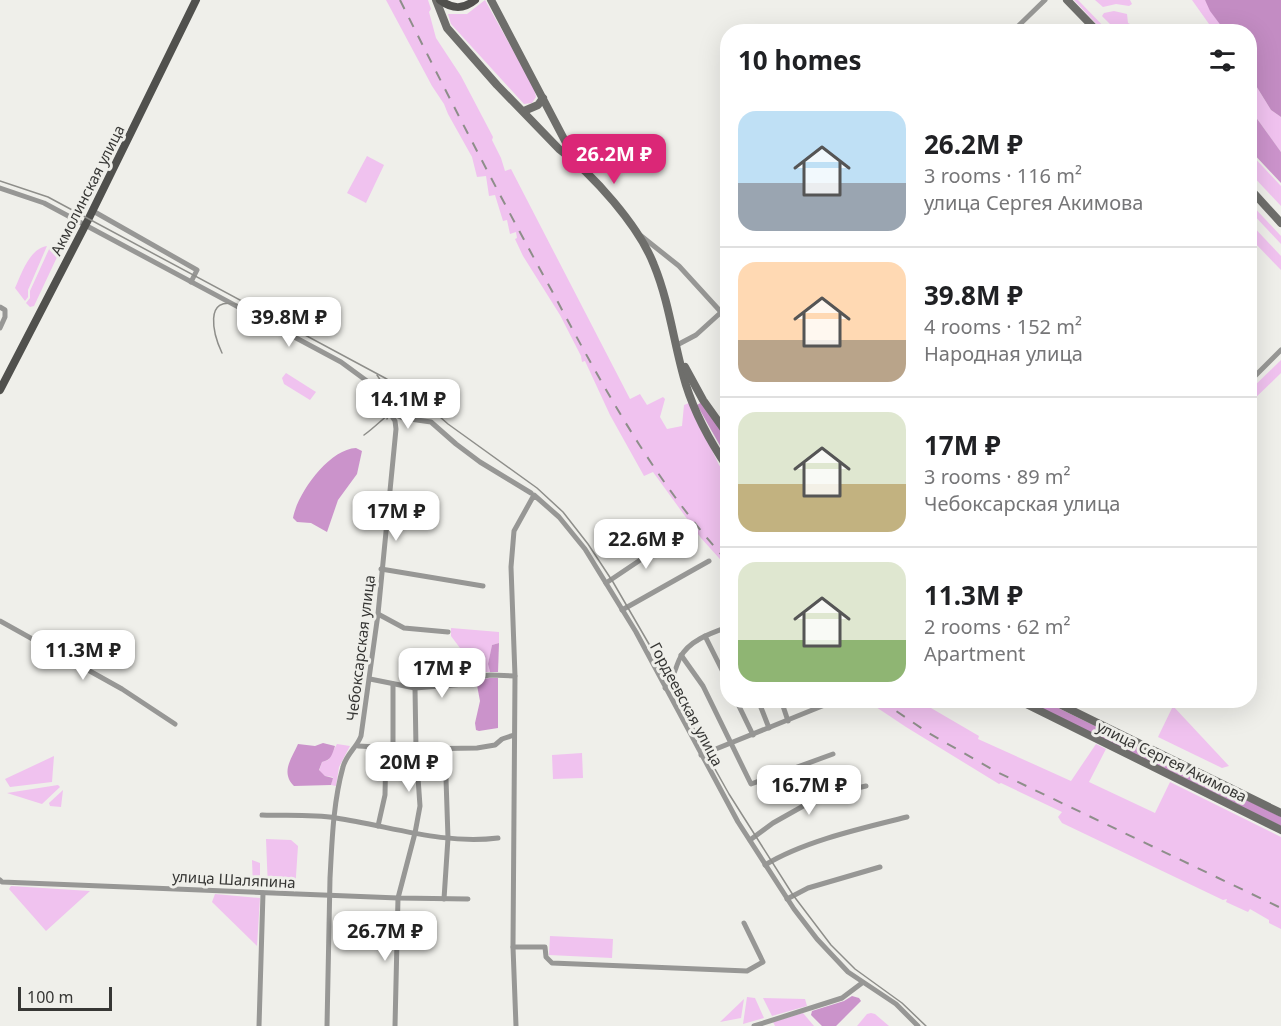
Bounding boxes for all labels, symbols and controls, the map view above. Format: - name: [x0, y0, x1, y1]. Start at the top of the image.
- text: 10 homes: [738, 42, 862, 78]
- icon: filters: [1206, 44, 1239, 77]
- street label: Акмолинская улица: [45, 121, 129, 259]
- text: 26.2M ₽: [924, 126, 1023, 162]
- pin: 26.2M ₽: [559, 134, 669, 185]
- icon: home: [786, 135, 858, 207]
- text: 26.2M ₽: [576, 140, 652, 167]
- text: 3 rooms · 116 m²: [924, 162, 1082, 189]
- text: улица Сергея Акимова: [924, 189, 1143, 216]
- text: 39.8M ₽: [924, 277, 1023, 313]
- icon: home: [786, 286, 858, 358]
- pin: 39.8M ₽: [234, 297, 344, 348]
- text: 39.8M ₽: [251, 303, 327, 330]
- text: 4 rooms · 152 m²: [924, 313, 1082, 340]
- text: Народная улица: [924, 340, 1083, 367]
- pin: 14.1M ₽: [353, 379, 463, 430]
- text: 14.1M ₽: [370, 385, 446, 412]
- text: 17M ₽: [924, 427, 1001, 463]
- icon: home: [786, 436, 858, 508]
- text: 3 rooms · 89 m²: [924, 463, 1071, 490]
- text: Чебоксарская улица: [924, 490, 1120, 517]
- pin: 17M ₽: [354, 491, 438, 542]
- text: 17M ₽: [367, 497, 425, 524]
- pin: 22.6M ₽: [591, 519, 701, 570]
- text: 22.6M ₽: [608, 525, 684, 552]
- street label: Чебоксарская улица: [341, 574, 379, 722]
- text: 11.3M ₽: [924, 577, 1023, 613]
- icon: home: [786, 586, 858, 658]
- text: 2 rooms · 62 m²: [924, 613, 1071, 640]
- pin: 11.3M ₽: [28, 630, 138, 681]
- text: 11.3M ₽: [45, 636, 121, 663]
- street label: Гордеевская улица: [646, 639, 728, 769]
- text: Apartment: [924, 640, 1025, 667]
- pin: 17M ₽: [400, 648, 484, 699]
- text: 17M ₽: [413, 654, 471, 681]
- street label: улица Сергея Акимова: [1094, 716, 1250, 806]
- pin: 20M ₽: [367, 742, 451, 793]
- text: 20M ₽: [380, 748, 438, 775]
- pin: 16.7M ₽: [754, 765, 864, 816]
- text: 16.7M ₽: [771, 771, 847, 798]
- street label: улица Шаляпина: [172, 866, 296, 892]
- pin: 26.7M ₽: [330, 911, 440, 962]
- text: 26.7M ₽: [347, 917, 423, 944]
- scale bar: [18, 984, 112, 1012]
- text: 100 m: [27, 986, 74, 1008]

